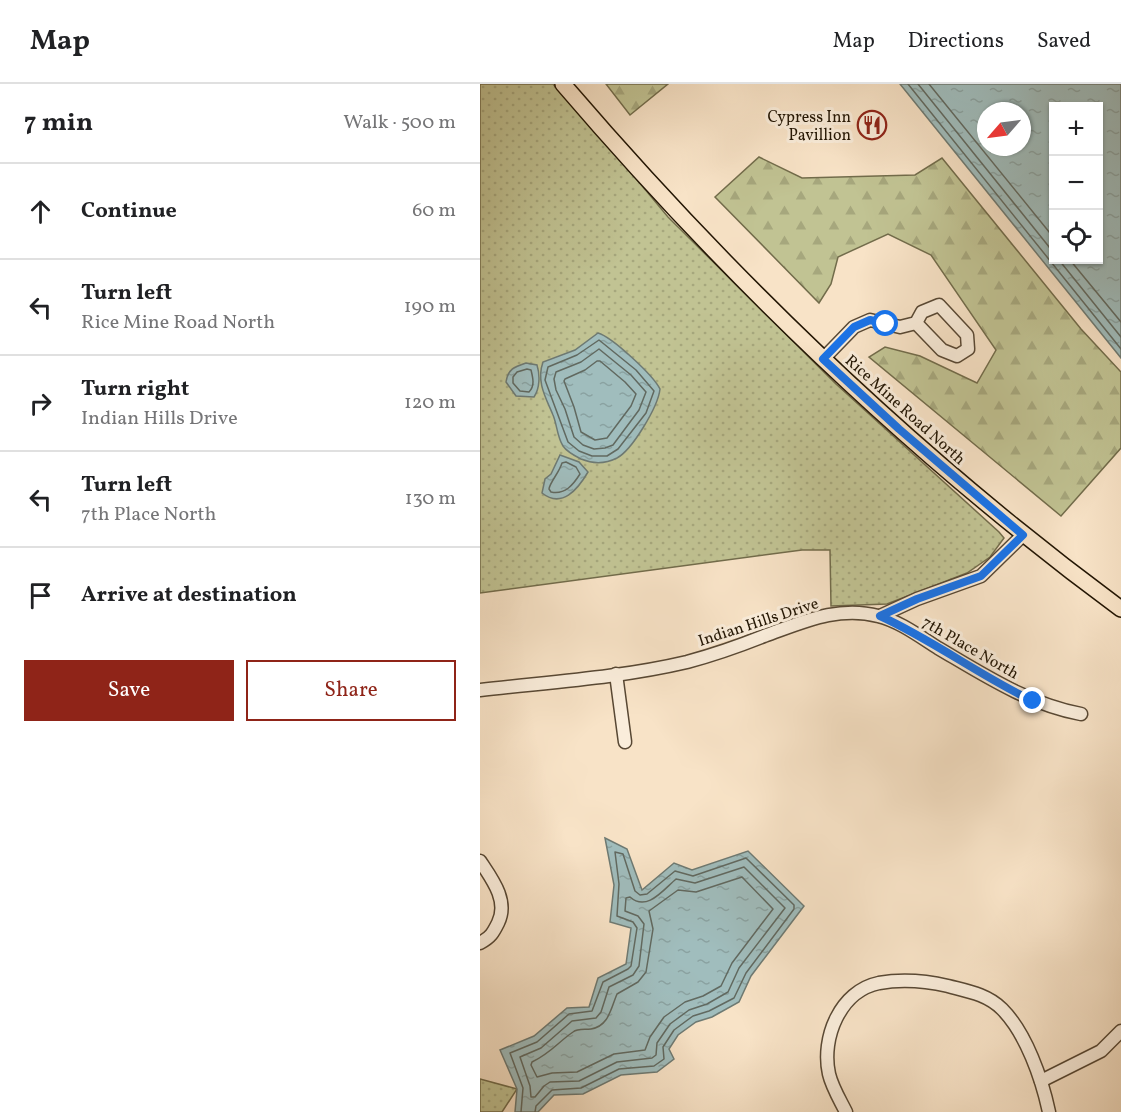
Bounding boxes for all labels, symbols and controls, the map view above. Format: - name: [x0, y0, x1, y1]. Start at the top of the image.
- text: Map: [30, 22, 90, 61]
- text: Map: [833, 27, 875, 56]
- text: Directions: [908, 27, 1004, 56]
- text: Saved: [1037, 27, 1091, 56]
- north arrow: [977, 102, 1031, 156]
- map controls: [1049, 102, 1103, 264]
- button: +: [1049, 102, 1103, 156]
- text: 7 min: [24, 105, 93, 141]
- place label: Cypress Inn Pavillion: [767, 107, 851, 147]
- text: Walk · 500 m: [343, 109, 456, 137]
- restaurant icon: Cypress Inn Pavillion: [856, 109, 888, 141]
- button: −: [1049, 156, 1103, 210]
- icon: ahead: [24, 195, 57, 228]
- text: Continue: [81, 196, 177, 227]
- text: 60 m: [412, 197, 456, 225]
- button: locate: [1049, 210, 1103, 264]
- text: Turn left: [81, 278, 172, 309]
- icon: left: [24, 291, 57, 324]
- text: 190 m: [404, 293, 456, 321]
- text: Rice Mine Road North: [81, 309, 275, 337]
- route start: [872, 310, 898, 336]
- street label: Rice Mine Road North: [840, 350, 970, 471]
- text: Turn right: [81, 374, 189, 405]
- icon: right: [24, 387, 57, 420]
- text: 120 m: [404, 389, 456, 417]
- text: Indian Hills Drive: [81, 405, 238, 433]
- text: Turn left: [81, 470, 172, 501]
- icon: left: [24, 483, 57, 516]
- text: 130 m: [405, 485, 456, 513]
- text: 7th Place North: [81, 501, 216, 529]
- icon: arrive: [24, 579, 57, 612]
- text: Arrive at destination: [81, 580, 297, 611]
- street label: Indian Hills Drive: [696, 593, 822, 653]
- street label: 7th Place North: [918, 612, 1022, 685]
- button: Save: [24, 660, 234, 721]
- button: Share: [246, 660, 456, 721]
- route end: [1019, 687, 1045, 713]

